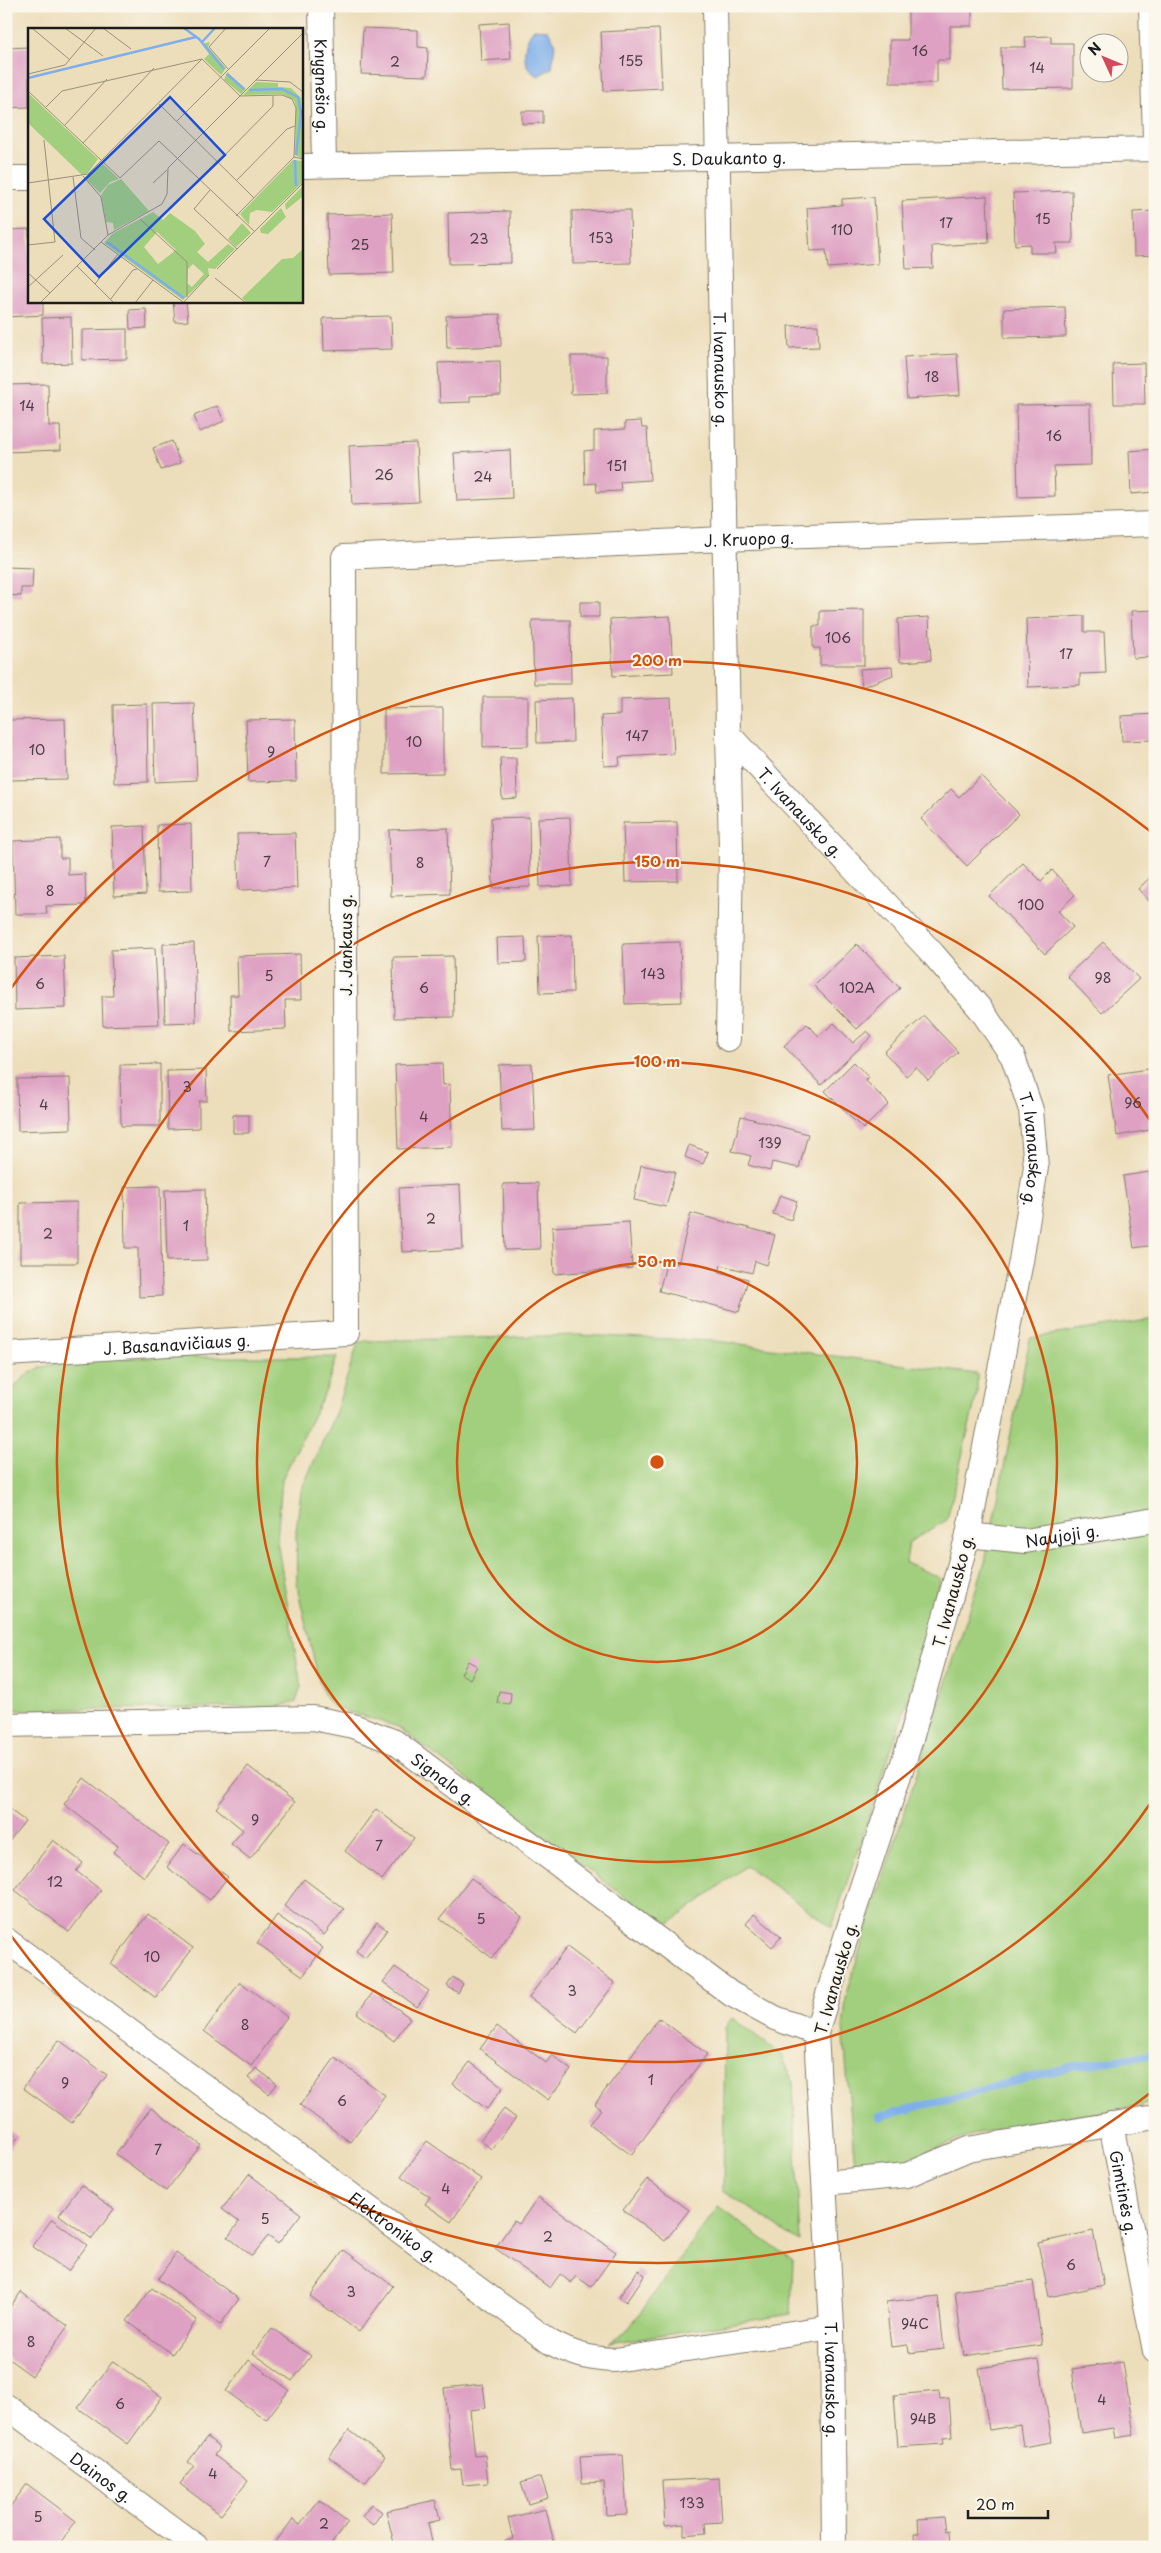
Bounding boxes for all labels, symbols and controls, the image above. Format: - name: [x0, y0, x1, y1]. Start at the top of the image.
- inset map: [28, 28, 302, 302]
- north arrow: [1078, 32, 1128, 82]
- text: N: [1083, 37, 1106, 60]
- street label: Knygnešio g.: [310, 38, 335, 134]
- house number: 16: [912, 40, 928, 61]
- house number: 155: [619, 50, 643, 71]
- house number: 2: [390, 51, 400, 72]
- house number: 14: [1029, 57, 1045, 78]
- street label: S. Daukanto g.: [672, 144, 786, 171]
- house number: 15: [1035, 208, 1051, 229]
- house number: 17: [939, 212, 953, 233]
- house number: 110: [831, 219, 853, 240]
- house number: 153: [589, 227, 613, 248]
- house number: 23: [470, 228, 488, 249]
- house number: 25: [351, 234, 369, 255]
- street label: T. Ivanausko g.: [708, 312, 735, 428]
- house number: 18: [924, 366, 940, 387]
- house number: 14: [19, 395, 35, 416]
- house number: 16: [1046, 425, 1062, 446]
- house number: 151: [607, 455, 627, 476]
- house number: 26: [374, 464, 394, 485]
- house number: 24: [474, 466, 492, 487]
- street label: J. Kruopo g.: [703, 525, 794, 552]
- house number: 106: [825, 627, 851, 648]
- house number: 17: [1059, 643, 1073, 664]
- text: 200 m: [632, 648, 682, 671]
- house number: 147: [625, 725, 649, 746]
- house number: 10: [406, 731, 422, 752]
- house number: 10: [29, 739, 45, 760]
- house number: 9: [267, 741, 275, 762]
- street label: T. Ivanausko g.: [753, 762, 849, 863]
- text: 150 m: [634, 849, 680, 872]
- house number: 7: [263, 851, 271, 872]
- house number: 8: [416, 852, 424, 873]
- house number: 8: [46, 880, 54, 901]
- street label: J. Jankaus g.: [333, 894, 357, 996]
- house number: 100: [1018, 894, 1044, 915]
- house number: 143: [641, 963, 665, 984]
- house number: 5: [264, 965, 274, 986]
- house number: 98: [1095, 967, 1111, 988]
- house number: 6: [35, 973, 45, 994]
- house number: 6: [419, 977, 429, 998]
- house number: 102A: [839, 977, 875, 998]
- text: 100 m: [634, 1049, 680, 1072]
- house number: 3: [182, 1076, 192, 1097]
- street label: T. Ivanausko g.: [1014, 1089, 1048, 1209]
- house number: 96: [1124, 1092, 1142, 1113]
- house number: 4: [39, 1094, 49, 1115]
- house number: 4: [419, 1106, 429, 1127]
- house number: 139: [758, 1132, 782, 1153]
- house number: 2: [426, 1208, 436, 1229]
- house number: 1: [183, 1215, 189, 1236]
- house number: 2: [43, 1223, 53, 1244]
- text: 50 m: [638, 1249, 676, 1272]
- street label: J. Basanavičiaus g.: [103, 1327, 251, 1360]
- centre of rings: [648, 1453, 666, 1471]
- street label: Naujoji g.: [1024, 1517, 1101, 1553]
- street label: T. Ivanausko g.: [925, 1532, 979, 1650]
- street label: Signalo g.: [407, 1747, 481, 1811]
- house number: 9: [251, 1809, 259, 1830]
- house number: 7: [375, 1835, 383, 1856]
- house number: 12: [47, 1871, 63, 1892]
- house number: 5: [476, 1908, 486, 1929]
- street label: T. Ivanausko g.: [807, 1919, 863, 2037]
- house number: 10: [144, 1946, 160, 1967]
- house number: 3: [567, 1980, 577, 2001]
- house number: 8: [241, 2014, 249, 2035]
- house number: 1: [648, 2069, 654, 2090]
- house number: 9: [61, 2072, 69, 2093]
- house number: 6: [337, 2090, 347, 2111]
- house number: 7: [154, 2139, 162, 2160]
- street label: Gimtinės g.: [1104, 2148, 1144, 2237]
- house number: 4: [441, 2178, 451, 2199]
- street label: Elektroniko g.: [344, 2185, 443, 2268]
- house number: 5: [260, 2208, 270, 2229]
- house number: 2: [543, 2226, 553, 2247]
- house number: 6: [1066, 2254, 1076, 2275]
- house number: 3: [346, 2281, 356, 2302]
- house number: 94C: [901, 2313, 929, 2334]
- street label: T. Ivanausko g.: [820, 2321, 845, 2438]
- house number: 8: [27, 2331, 35, 2352]
- house number: 4: [1097, 2389, 1107, 2410]
- house number: 6: [115, 2393, 125, 2414]
- house number: 94B: [910, 2408, 936, 2429]
- street label: Dainos g.: [65, 2446, 138, 2508]
- house number: 4: [208, 2463, 218, 2484]
- scale bar: [968, 2488, 1048, 2520]
- house number: 133: [679, 2492, 705, 2513]
- text: 20 m: [976, 2492, 1015, 2515]
- house number: 5: [33, 2506, 43, 2527]
- house number: 2: [319, 2513, 329, 2534]

